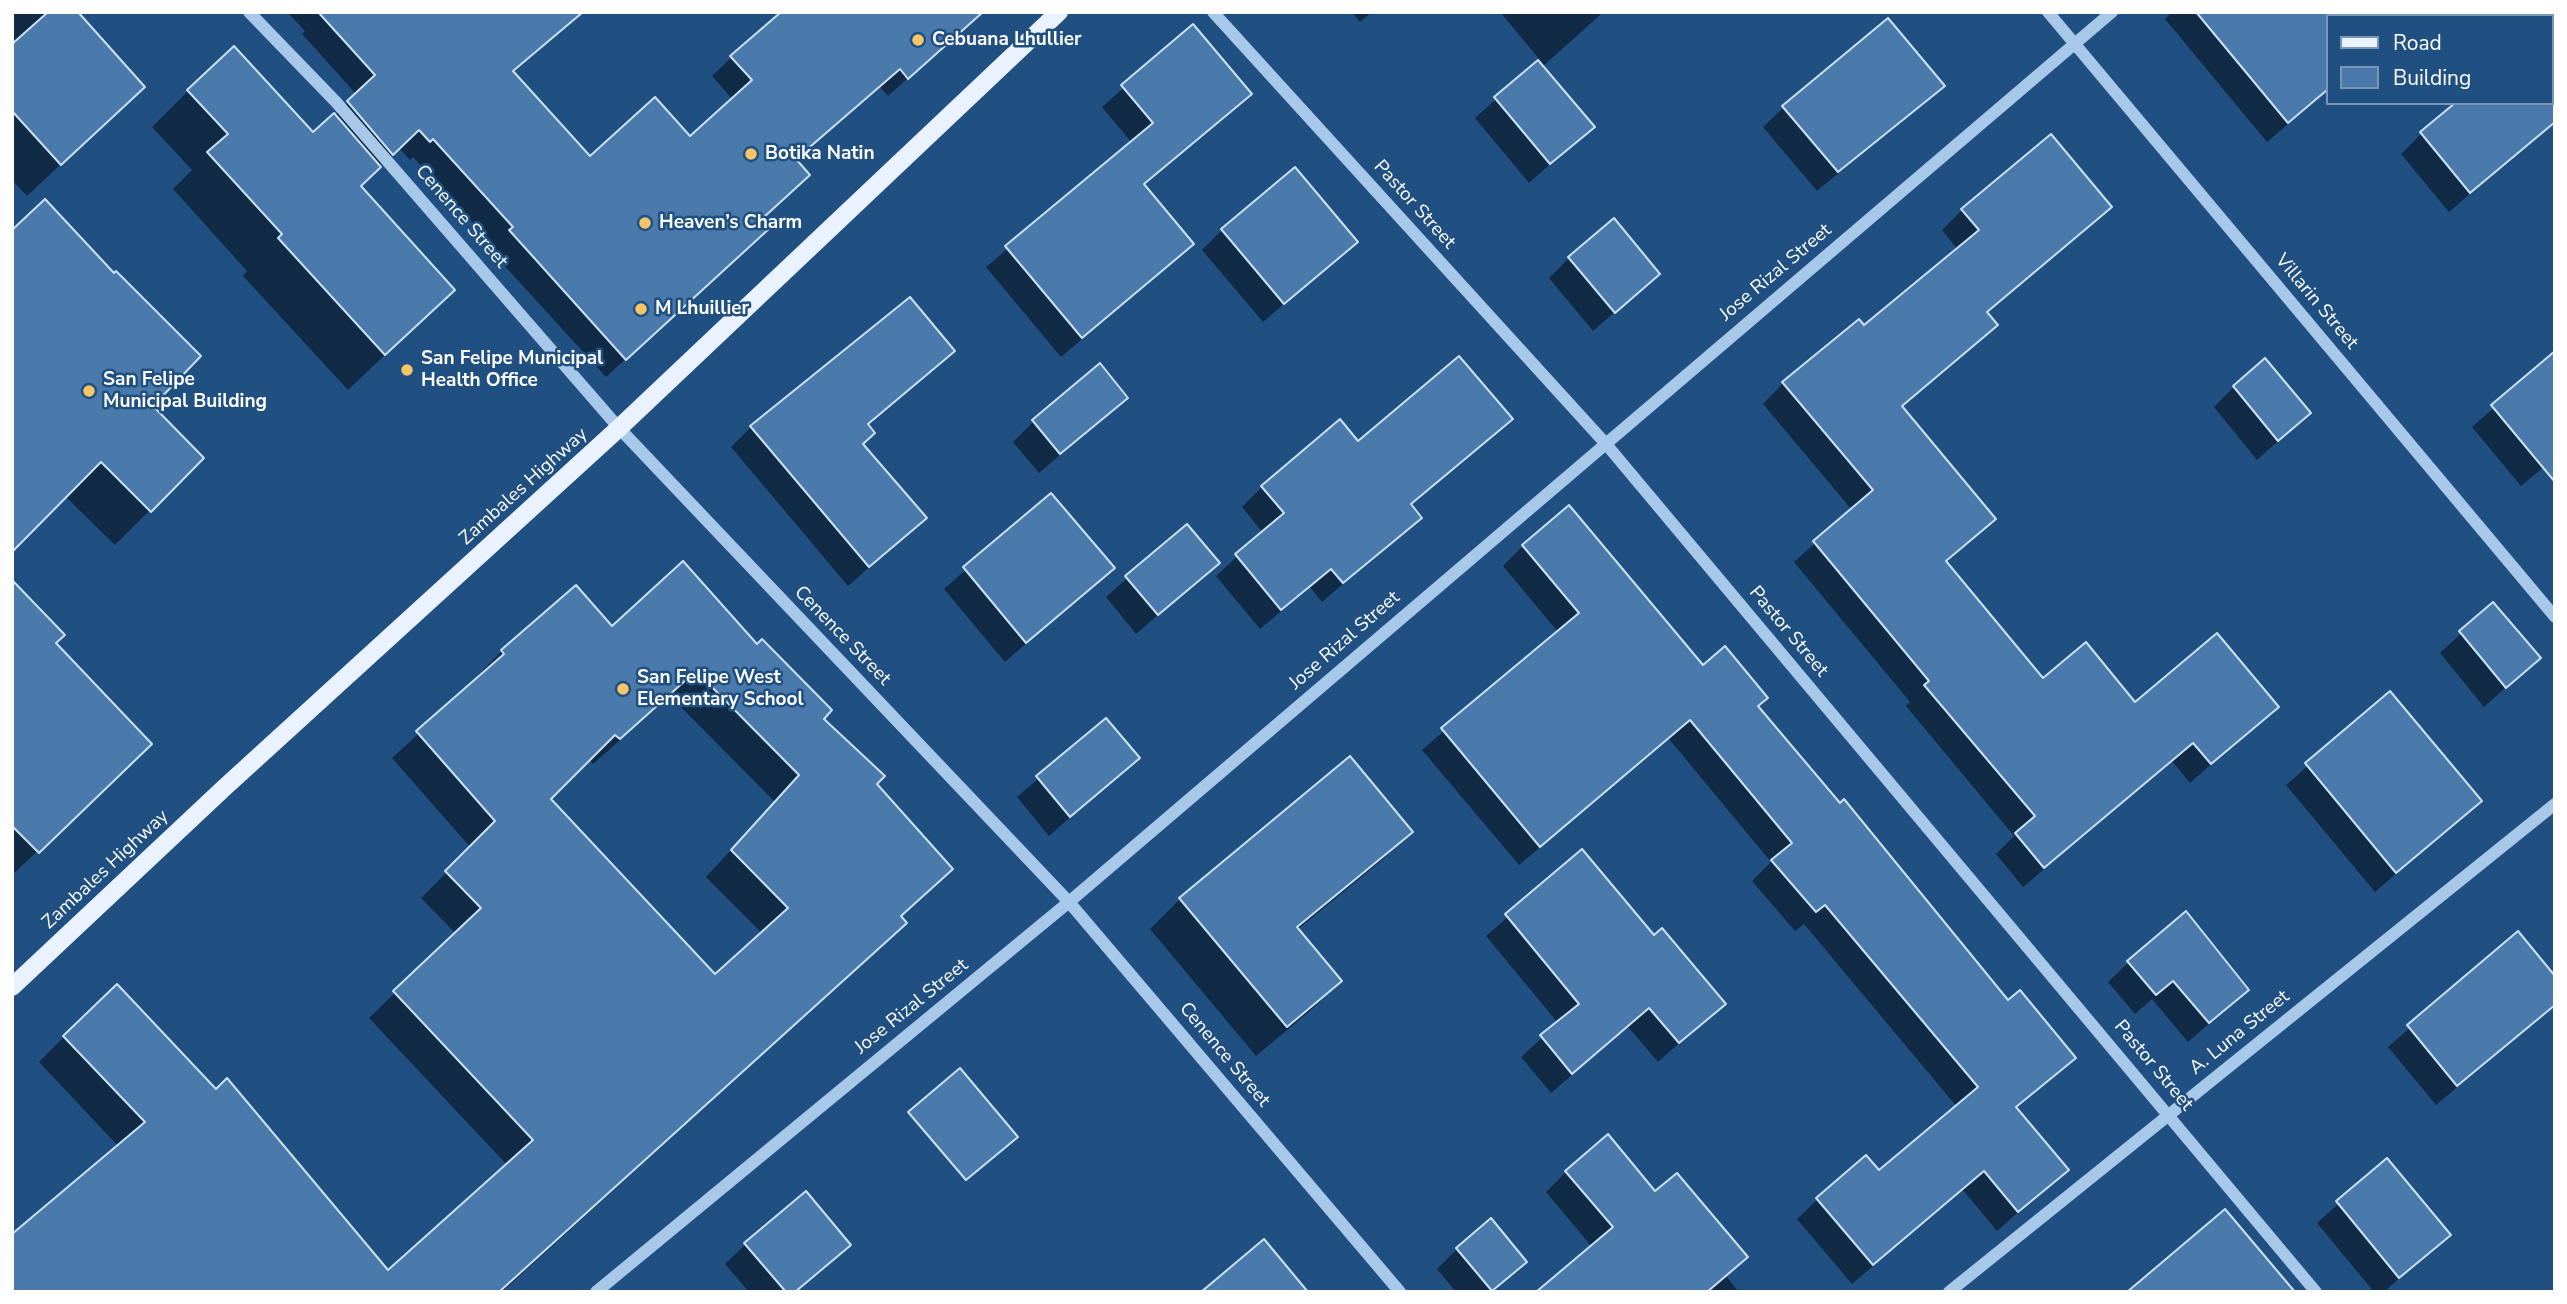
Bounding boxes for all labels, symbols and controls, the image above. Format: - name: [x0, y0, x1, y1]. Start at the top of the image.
- legend: [2326, 14, 2553, 105]
- place label: Cebuana Lhullier: [932, 29, 1081, 51]
- text: Road: [2393, 29, 2442, 57]
- marker: Cebuana Lhullier: [910, 32, 926, 48]
- text: Building: [2393, 64, 2471, 92]
- place label: Botika Natin: [765, 143, 875, 165]
- marker: Botika Natin: [743, 146, 759, 162]
- street label: Pastor Street: [1368, 156, 1460, 254]
- street label: Cenence Street: [410, 161, 512, 273]
- place label: Heaven’s Charm: [659, 212, 802, 234]
- marker: Heaven’s Charm: [637, 215, 653, 231]
- street label: Jose Rizal Street: [1715, 220, 1837, 326]
- street label: Villarin Street: [2269, 250, 2363, 354]
- place label: M Lhuillier: [655, 298, 749, 320]
- marker: M Lhuillier: [633, 301, 649, 317]
- place label: San Felipe Municipal Health Office: [421, 348, 603, 392]
- marker: San Felipe Municipal Health Office: [399, 362, 415, 378]
- place label: San Felipe Municipal Building: [103, 369, 267, 413]
- marker: San Felipe Municipal Building: [81, 383, 97, 399]
- street label: Zambales Highway: [455, 424, 593, 550]
- street label: Cenence Street: [789, 582, 895, 690]
- street label: Pastor Street: [1743, 582, 1833, 682]
- street label: Jose Rizal Street: [1285, 587, 1405, 695]
- place label: San Felipe West Elementary School: [637, 667, 804, 711]
- marker: San Felipe West Elementary School: [615, 681, 631, 697]
- street label: Zambales Highway: [38, 806, 174, 934]
- street label: Jose Rizal Street: [851, 954, 973, 1060]
- street label: A. Luna Street: [2185, 986, 2295, 1080]
- street label: Cenence Street: [1174, 998, 1274, 1112]
- street label: Pastor Street: [2108, 1016, 2198, 1116]

